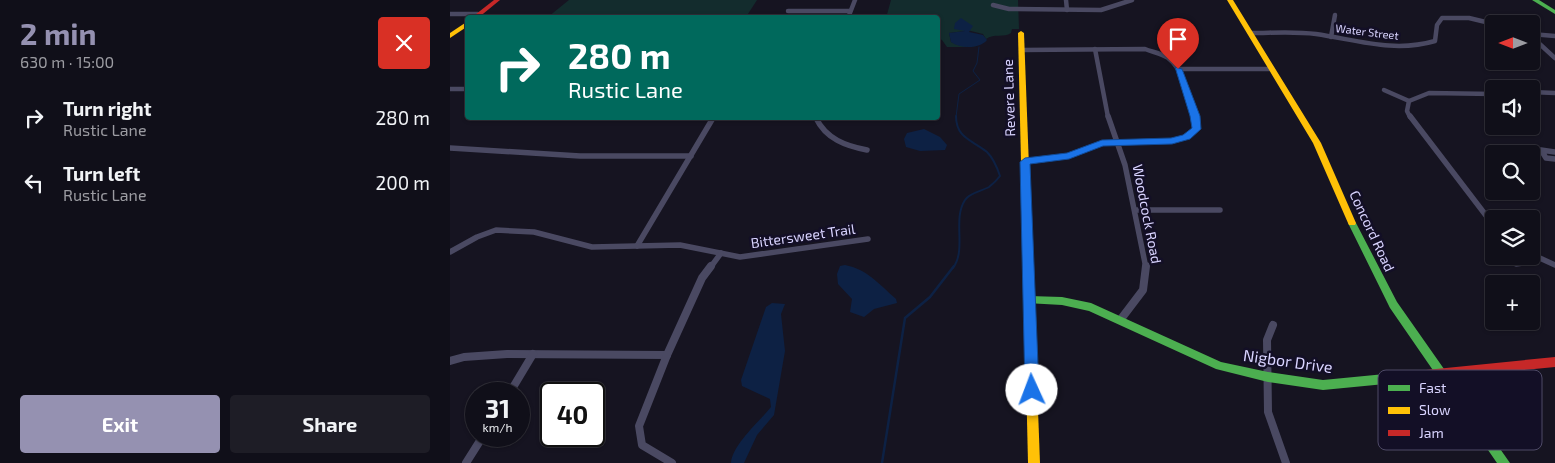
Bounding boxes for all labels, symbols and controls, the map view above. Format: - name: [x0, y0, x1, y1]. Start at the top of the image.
- text: 2 min: [20, 15, 97, 51]
- north arrow: [1485, 15, 1540, 70]
- map controls: [1485, 15, 1540, 330]
- button: close: [378, 17, 430, 69]
- pin: [1157, 18, 1199, 69]
- street label: Water Street: [1335, 21, 1399, 42]
- icon: arrive: [1164, 25, 1192, 53]
- text: 280 m: [568, 34, 671, 76]
- icon: right: [485, 35, 550, 100]
- text: 630 m · 15:00: [20, 52, 114, 71]
- street label: Revere Lane: [999, 59, 1018, 137]
- text: Rustic Lane: [568, 76, 683, 102]
- button: sound: [1485, 80, 1540, 135]
- text: Turn right: [63, 97, 151, 120]
- icon: right: [20, 104, 48, 132]
- text: 280 m: [375, 106, 430, 129]
- text: Rustic Lane: [63, 120, 147, 139]
- button: search: [1485, 145, 1540, 200]
- text: Turn left: [63, 162, 140, 185]
- street label: Woodcock Road: [1130, 163, 1165, 265]
- icon: left: [20, 169, 48, 197]
- text: 200 m: [376, 171, 430, 194]
- text: Rustic Lane: [63, 185, 147, 204]
- street label: Concord Road: [1346, 187, 1399, 274]
- button: layers: [1485, 210, 1540, 265]
- street label: Bittersweet Trail: [750, 220, 857, 251]
- button: +: [1485, 275, 1540, 330]
- street label: Nigbor Drive: [1242, 345, 1334, 376]
- position arrow: [1005, 363, 1057, 415]
- legend: [1378, 370, 1542, 450]
- text: Fast: [1419, 379, 1446, 396]
- speed limit sign: 40: [540, 382, 605, 447]
- text: 31: [485, 393, 510, 423]
- button: Exit: [20, 395, 220, 453]
- button: Share: [230, 395, 430, 453]
- text: Slow: [1419, 401, 1451, 418]
- text: km/h: [483, 420, 512, 434]
- text: Jam: [1419, 424, 1444, 441]

